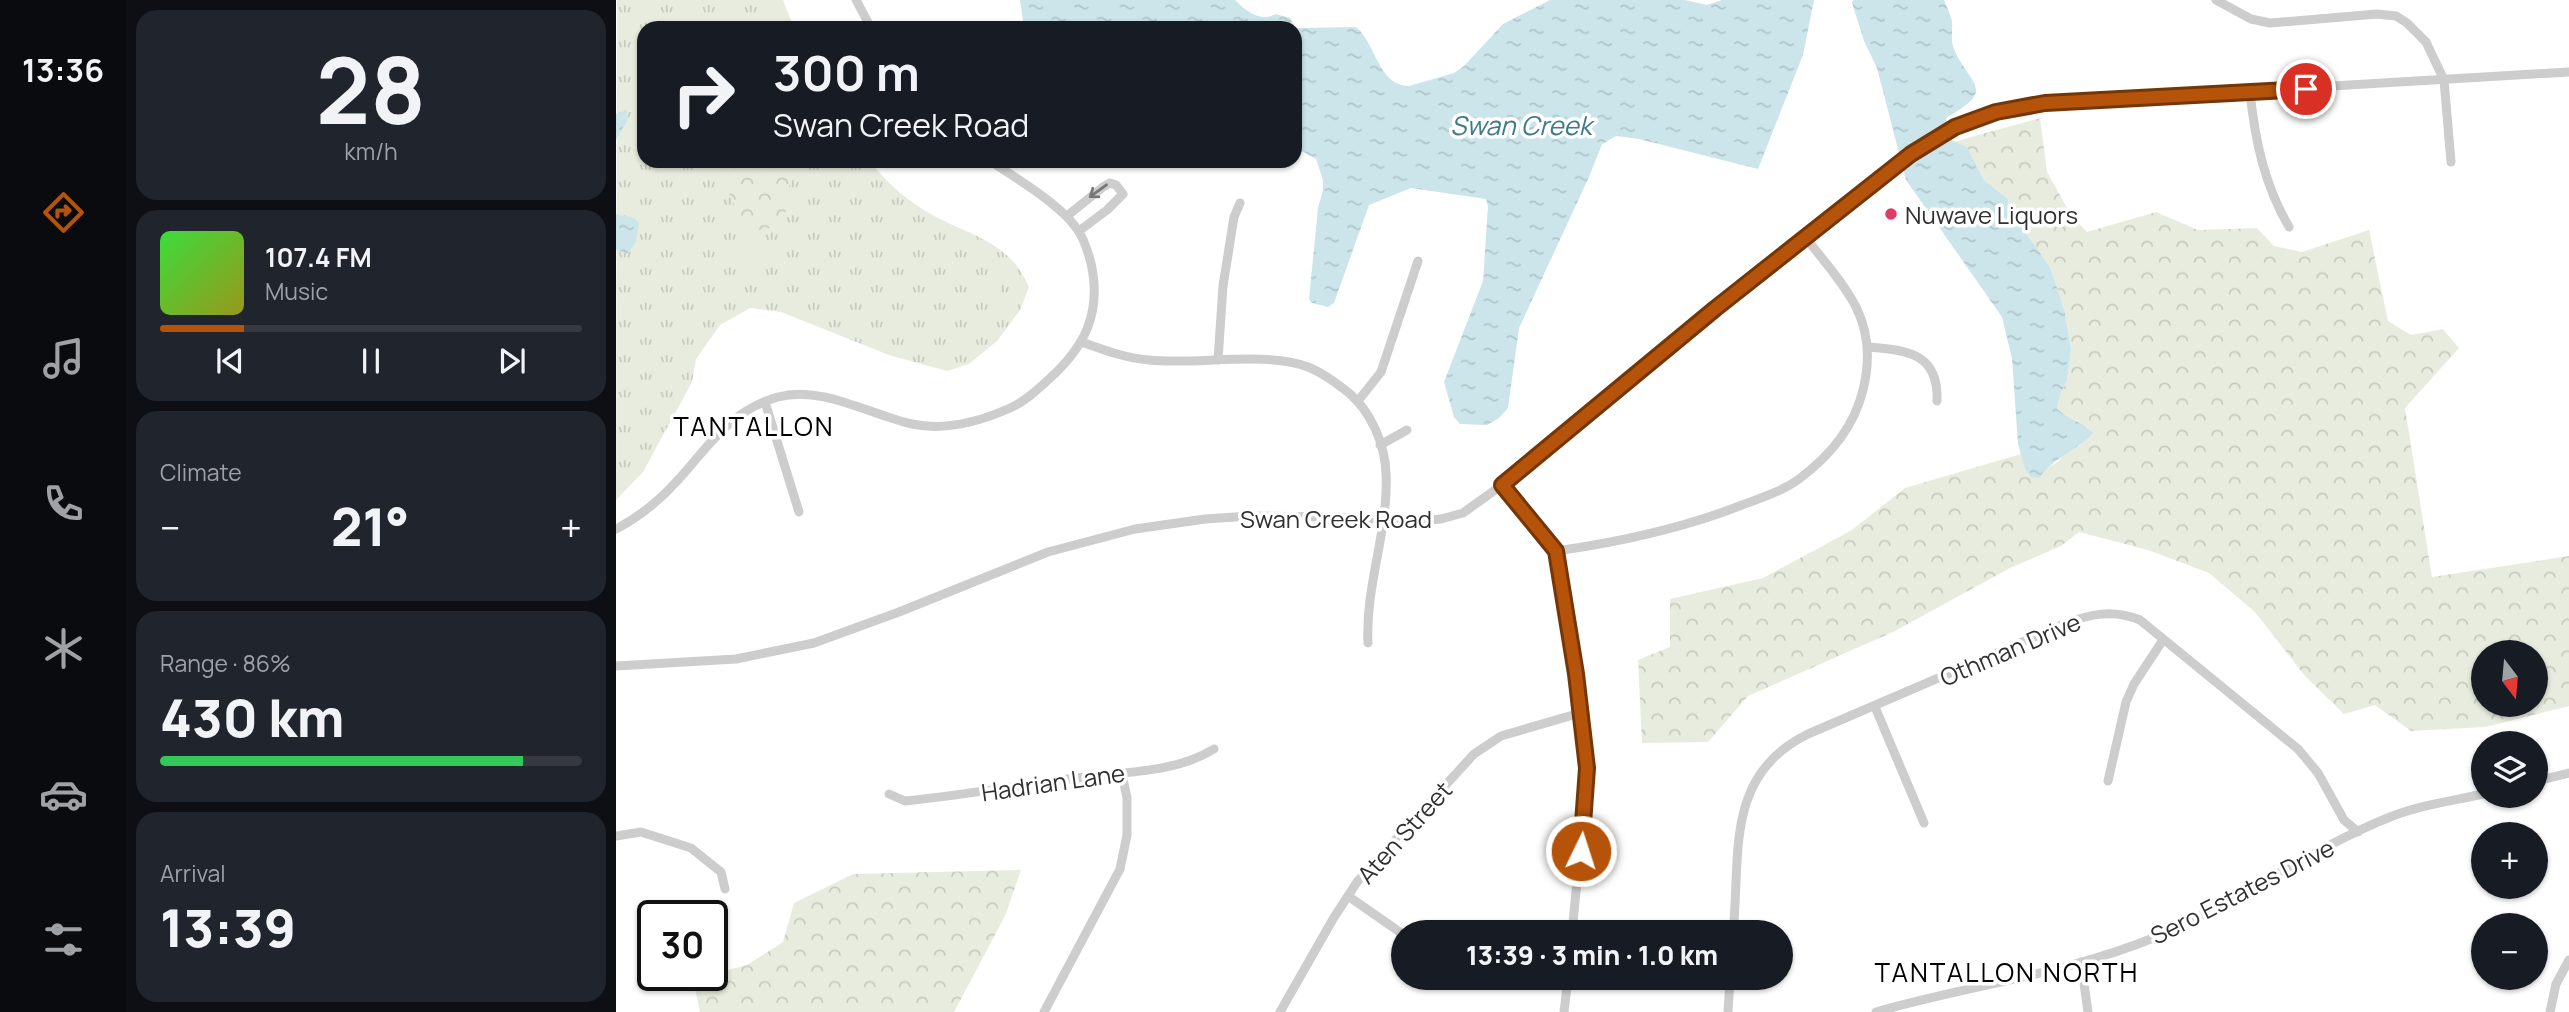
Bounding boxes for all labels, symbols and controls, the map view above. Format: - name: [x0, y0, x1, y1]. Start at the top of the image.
- text: 28: [316, 27, 426, 151]
- text: 300 m: [773, 39, 920, 106]
- text: 13:36: [22, 48, 104, 92]
- icon: right: [658, 49, 749, 140]
- pin: [2276, 59, 2336, 119]
- icon: arrive: [2287, 70, 2325, 108]
- text: Swan Creek Road: [773, 103, 1029, 147]
- water label: Swan Creek: [1450, 107, 1596, 143]
- text: km/h: [344, 135, 398, 167]
- one-way arrow: [1089, 184, 1108, 198]
- icon: directions: [39, 188, 88, 237]
- place label: Nuwave Liquors: [1905, 198, 2078, 231]
- marker: Nuwave Liquors: [1883, 206, 1899, 222]
- text: 107.4 FM: [265, 239, 372, 275]
- text: Music: [265, 275, 328, 307]
- icon: music: [39, 334, 88, 383]
- icon: previous: [211, 342, 249, 380]
- icon: pause: [352, 342, 390, 380]
- icon: next: [493, 342, 531, 380]
- district label: TANTALLON: [673, 408, 835, 444]
- text: Climate: [160, 456, 242, 488]
- icon: phone: [39, 479, 88, 528]
- text: 21°: [331, 491, 410, 562]
- text: −: [160, 501, 181, 553]
- text: +: [560, 501, 582, 553]
- street label: Swan Creek Road: [1240, 502, 1432, 535]
- street label: Othman Drive: [1934, 604, 2086, 694]
- icon: climate: [39, 624, 88, 673]
- north arrow: [2471, 640, 2548, 718]
- map controls: [2471, 640, 2548, 990]
- text: Range · 86%: [160, 647, 291, 679]
- text: 430 km: [160, 682, 345, 753]
- button: layers: [2471, 731, 2548, 808]
- street label: Hadrian Lane: [979, 756, 1127, 808]
- icon: car: [39, 770, 88, 819]
- street label: Aten Street: [1349, 774, 1459, 890]
- position arrow: [1544, 814, 1618, 888]
- button: +: [2471, 822, 2548, 899]
- street label: Sero Estates Drive: [2144, 830, 2340, 952]
- text: Arrival: [160, 857, 226, 889]
- text: 13:39: [160, 892, 296, 963]
- speed limit sign: 30: [637, 900, 728, 991]
- button: −: [2471, 913, 2548, 990]
- icon: filters: [39, 915, 88, 964]
- text: 13:39 · 3 min · 1.0 km: [1466, 937, 1718, 973]
- district label: TANTALLON NORTH: [1875, 954, 2139, 990]

